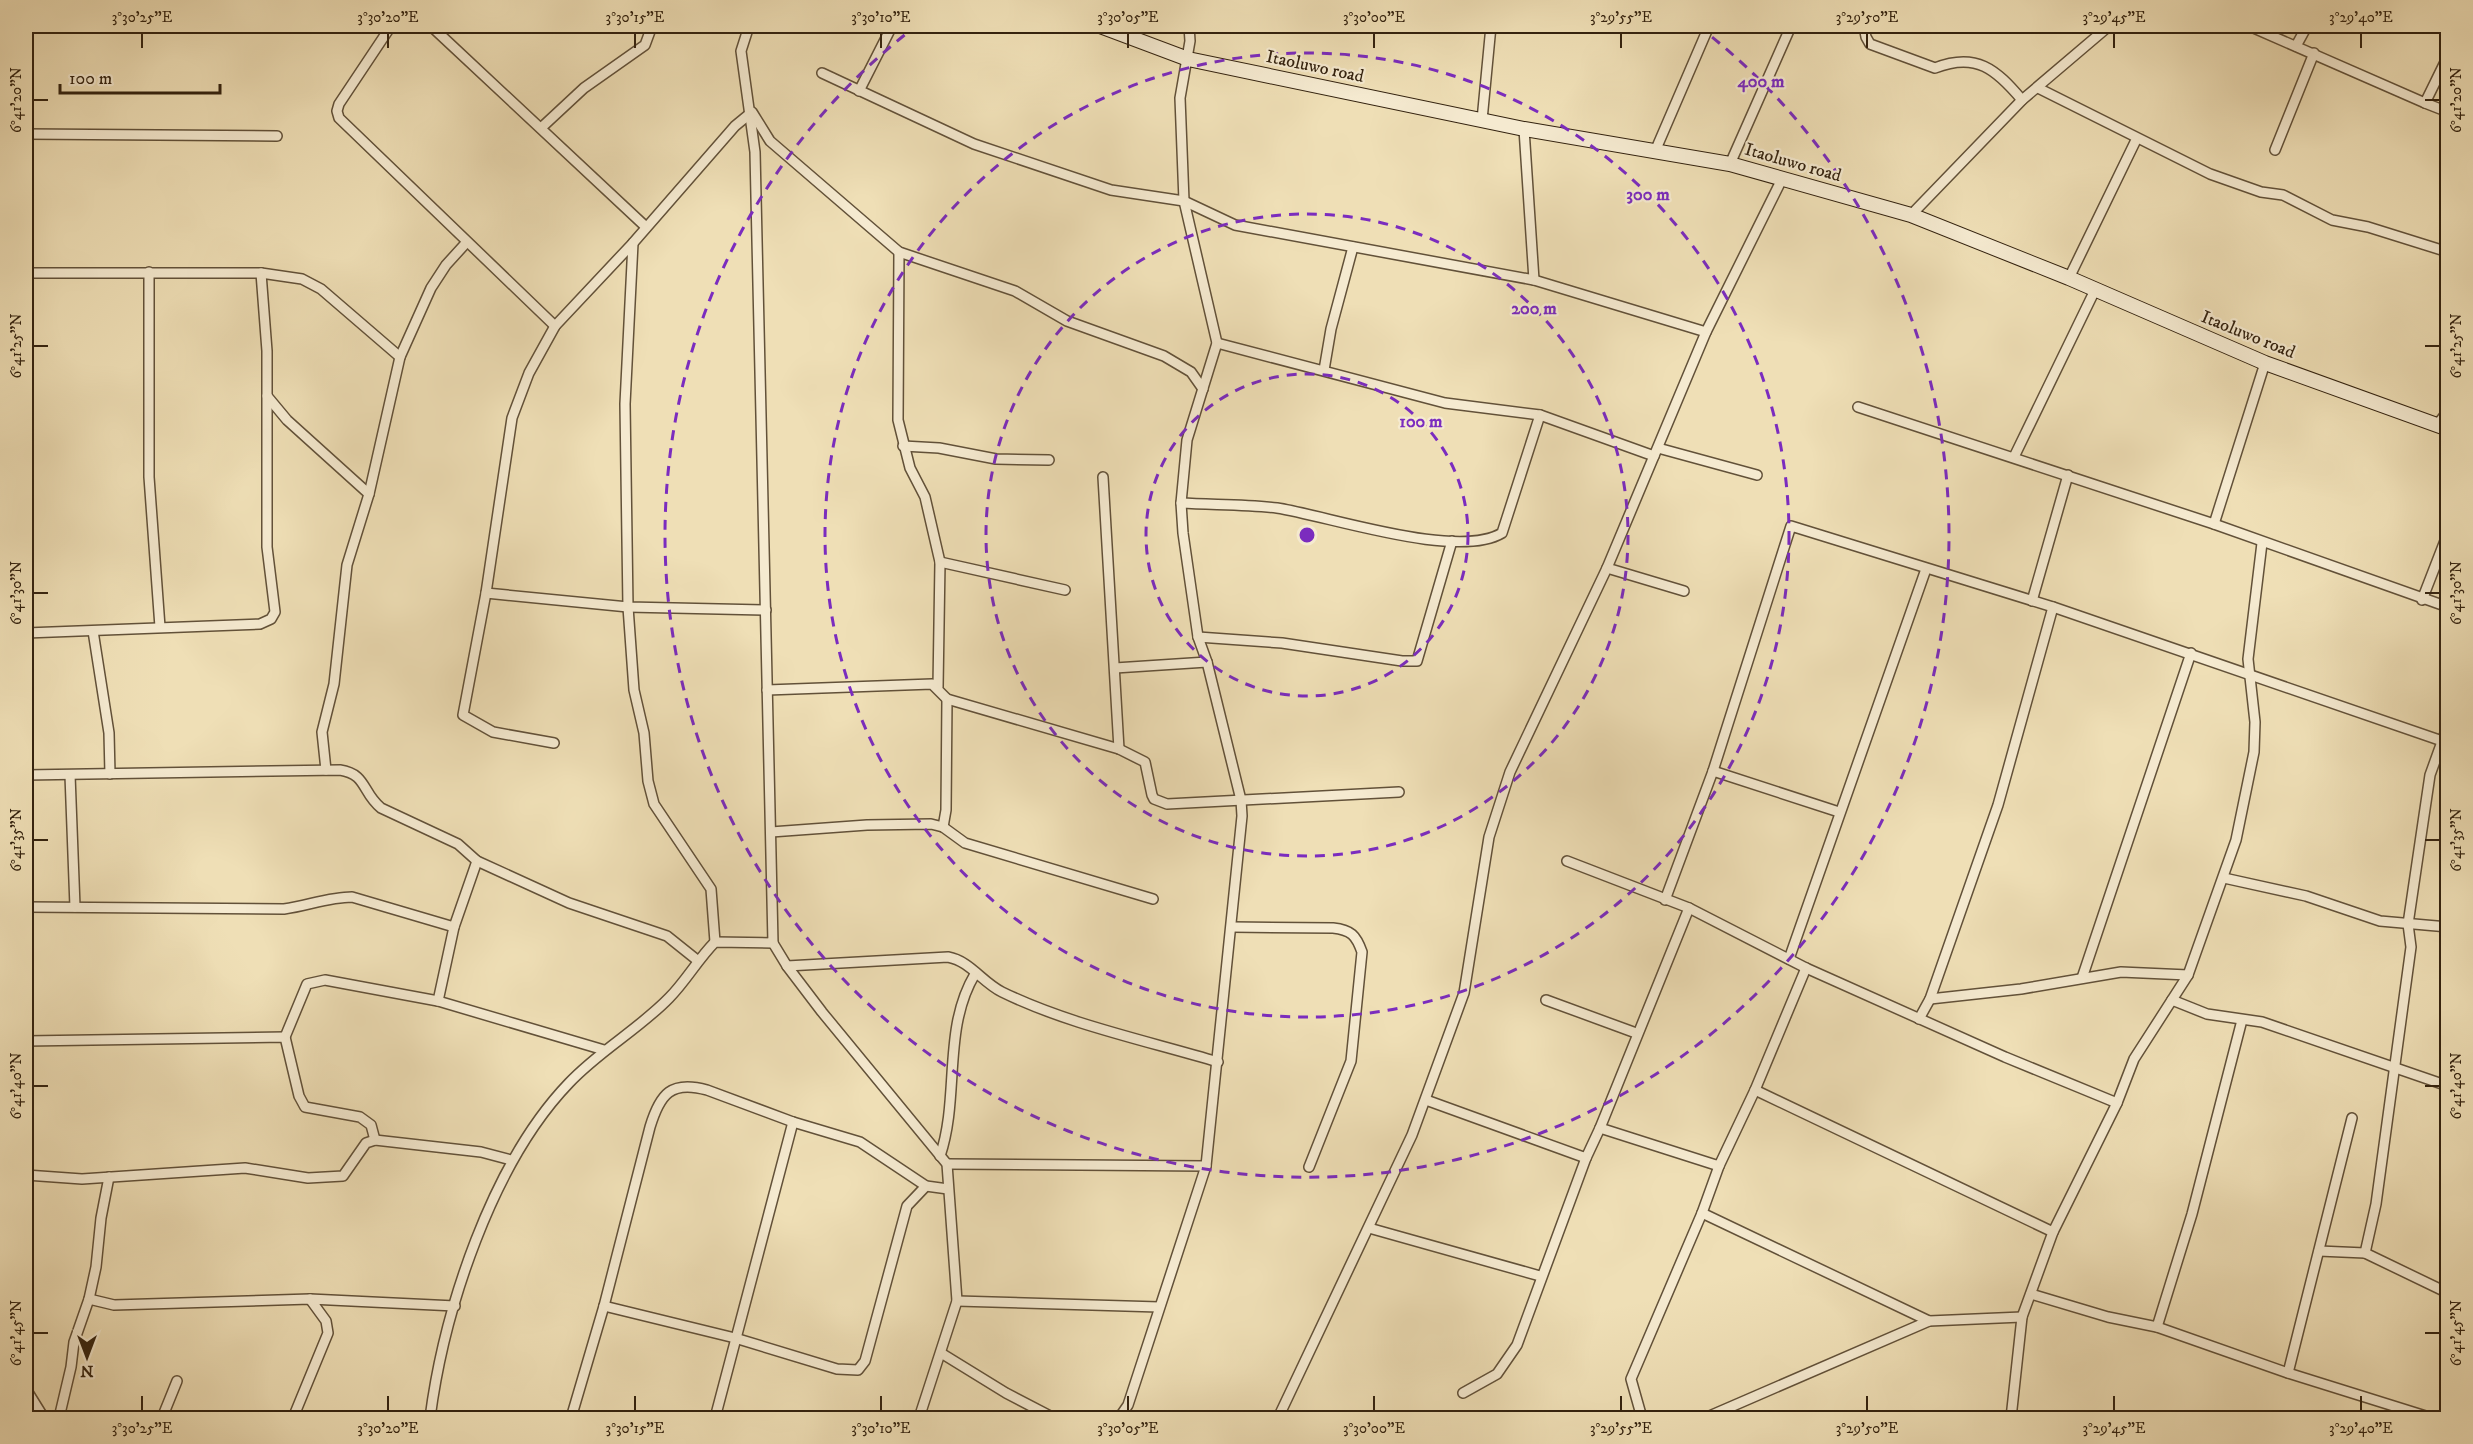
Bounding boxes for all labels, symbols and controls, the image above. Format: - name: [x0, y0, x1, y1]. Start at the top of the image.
- text: 3°30'25"E: [112, 8, 173, 27]
- text: 3°30'20"E: [357, 8, 419, 27]
- text: 3°30'15"E: [606, 8, 665, 27]
- text: 3°30'10"E: [851, 8, 911, 27]
- text: 3°30'05"E: [1097, 8, 1159, 27]
- text: 3°30'00"E: [1343, 8, 1405, 27]
- text: 3°29'55"E: [1590, 8, 1652, 27]
- text: 3°29'50"E: [1836, 8, 1899, 27]
- text: 3°29'45"E: [2082, 8, 2146, 27]
- text: 3°29'40"E: [2329, 8, 2393, 27]
- street label: Itaoluwo road: [1264, 46, 1366, 88]
- scale bar: [60, 57, 220, 95]
- text: 6°41'20"N: [7, 67, 26, 133]
- text: 6°41'20"N: [2447, 67, 2466, 133]
- text: 100 m: [69, 68, 112, 90]
- text: 400 m: [1736, 71, 1785, 93]
- street label: Itaoluwo road: [1742, 139, 1844, 187]
- text: 300 m: [1626, 184, 1670, 206]
- text: 200 m: [1511, 298, 1557, 320]
- street label: Itaoluwo road: [2198, 306, 2298, 364]
- text: 6°41'25"N: [7, 313, 26, 379]
- text: 6°41'25"N: [2447, 313, 2466, 379]
- text: 100 m: [1399, 411, 1443, 433]
- centre of rings: [1297, 525, 1317, 545]
- text: 6°41'30"N: [7, 561, 26, 625]
- text: 6°41'30"N: [2447, 561, 2466, 625]
- text: 6°41'35"N: [7, 808, 26, 872]
- text: 6°41'35"N: [2447, 808, 2466, 872]
- text: 6°41'40"N: [7, 1052, 26, 1120]
- text: 6°41'40"N: [2447, 1052, 2466, 1120]
- text: 6°41'45"N: [7, 1300, 26, 1366]
- text: 6°41'45"N: [2447, 1300, 2466, 1366]
- north arrow: [57, 1327, 117, 1387]
- text: N: [80, 1361, 94, 1381]
- text: 3°30'25"E: [112, 1419, 173, 1438]
- text: 3°30'20"E: [357, 1419, 419, 1438]
- text: 3°30'15"E: [606, 1419, 665, 1438]
- text: 3°30'10"E: [851, 1419, 911, 1438]
- text: 3°30'05"E: [1097, 1419, 1159, 1438]
- text: 3°30'00"E: [1343, 1419, 1405, 1438]
- text: 3°29'55"E: [1590, 1419, 1652, 1438]
- text: 3°29'50"E: [1836, 1419, 1899, 1438]
- text: 3°29'45"E: [2082, 1419, 2146, 1438]
- text: 3°29'40"E: [2329, 1419, 2393, 1438]

